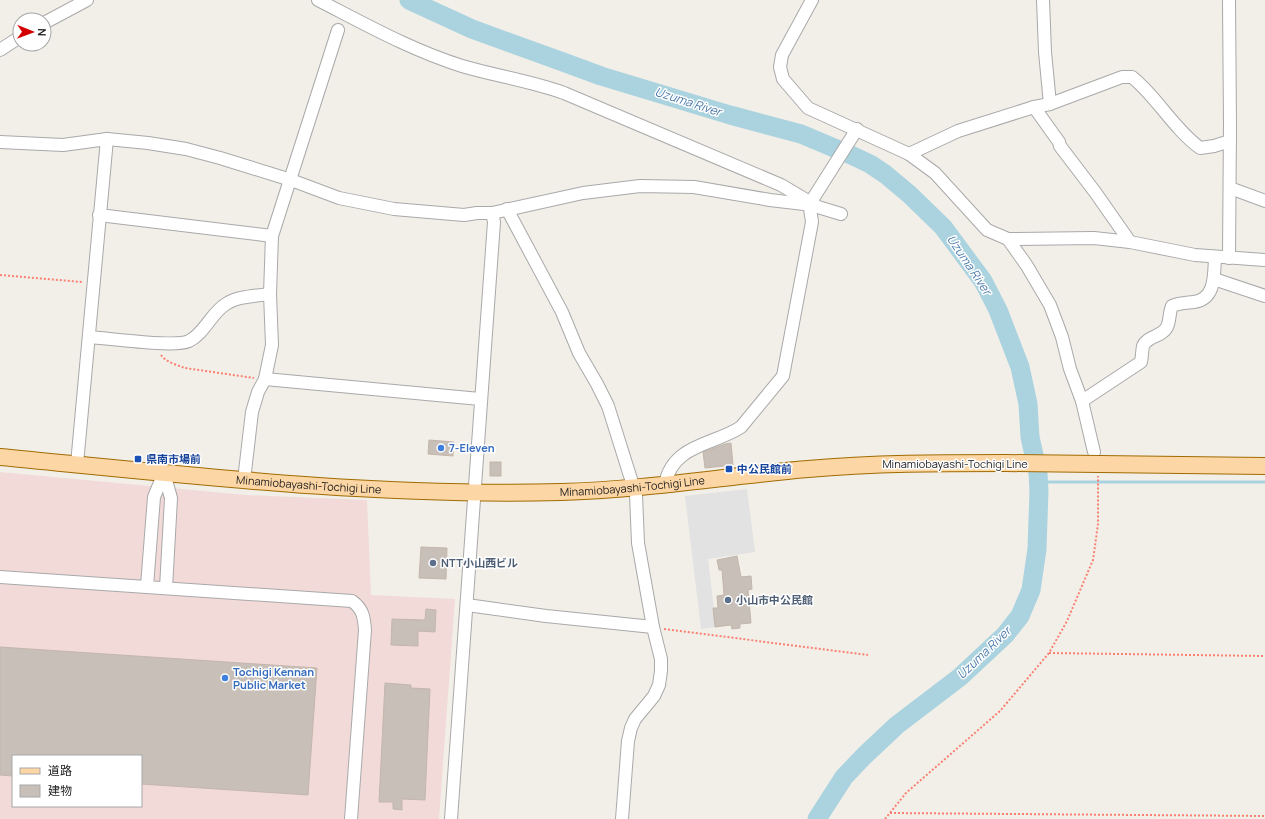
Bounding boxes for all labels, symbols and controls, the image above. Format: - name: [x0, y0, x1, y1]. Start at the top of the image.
- north arrow: [12, 12, 52, 52]
- text: N: [35, 28, 50, 36]
- water label: Uzuma River: [653, 83, 725, 121]
- water label: Uzuma River: [943, 231, 997, 299]
- place label: 7-Eleven: [449, 440, 495, 455]
- marker: 7-Eleven: [436, 443, 446, 453]
- place label: 県南市場前: [146, 451, 201, 466]
- marker: 県南市場前: [133, 454, 143, 464]
- street label: Minamiobayashi-Tochigi Line: [882, 456, 1028, 471]
- place label: 中公民館前: [737, 461, 792, 476]
- marker: 中公民館前: [724, 464, 734, 474]
- street label: Minamiobayashi-Tochigi Line: [236, 472, 382, 497]
- street label: Minamiobayashi-Tochigi Line: [560, 472, 706, 499]
- place label: NTT小山西ビル: [441, 555, 518, 570]
- marker: NTT小山西ビル: [428, 558, 438, 568]
- place label: 小山市中公民館: [736, 592, 813, 607]
- marker: 小山市中公民館: [723, 595, 733, 605]
- water label: Uzuma River: [953, 621, 1015, 683]
- place label: Tochigi Kennan Public Market: [233, 664, 314, 692]
- marker: Tochigi Kennan Public Market: [220, 673, 230, 683]
- legend: [12, 755, 142, 807]
- text: 道路: [48, 762, 72, 779]
- text: 建物: [48, 782, 72, 799]

